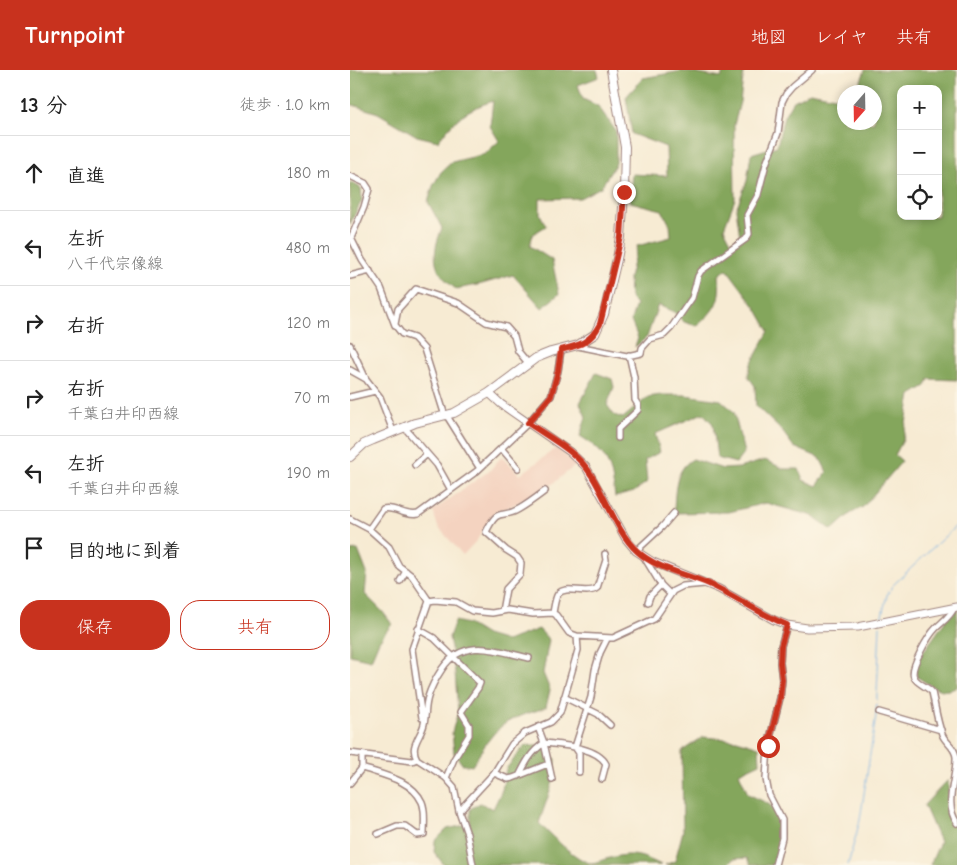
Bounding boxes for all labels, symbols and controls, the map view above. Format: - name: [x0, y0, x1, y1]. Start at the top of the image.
- text: Turnpoint: [25, 21, 124, 49]
- text: 地図: [751, 27, 787, 48]
- text: レイヤ: [815, 27, 868, 48]
- text: 共有: [896, 27, 932, 48]
- north arrow: [837, 85, 882, 130]
- map controls: [897, 85, 942, 220]
- button: +: [897, 85, 942, 130]
- text: 13 分: [20, 93, 67, 117]
- text: 徒歩 · 1.0 km: [240, 96, 330, 114]
- button: −: [897, 130, 942, 175]
- icon: ahead: [20, 159, 48, 187]
- text: 180 m: [287, 164, 330, 182]
- text: 直進: [67, 165, 105, 187]
- button: locate: [897, 175, 942, 220]
- route end: [613, 181, 636, 204]
- text: 左折: [67, 228, 105, 250]
- icon: left: [20, 234, 48, 262]
- text: 480 m: [286, 239, 330, 257]
- text: 八千代宗像線: [67, 255, 163, 273]
- icon: right: [20, 309, 48, 337]
- text: 120 m: [287, 314, 330, 332]
- text: 右折: [67, 315, 105, 337]
- text: 右折: [67, 378, 105, 400]
- icon: right: [20, 384, 48, 412]
- text: 70 m: [294, 389, 330, 407]
- text: 千葉臼井印西線: [67, 405, 179, 423]
- text: 左折: [67, 453, 105, 475]
- icon: left: [20, 459, 48, 487]
- text: 190 m: [287, 464, 330, 482]
- text: 千葉臼井印西線: [67, 480, 179, 498]
- icon: arrive: [20, 534, 48, 562]
- text: 目的地に到着: [67, 540, 181, 562]
- button: 保存: [20, 600, 170, 650]
- button: 共有: [180, 600, 330, 650]
- route start: [757, 735, 780, 758]

